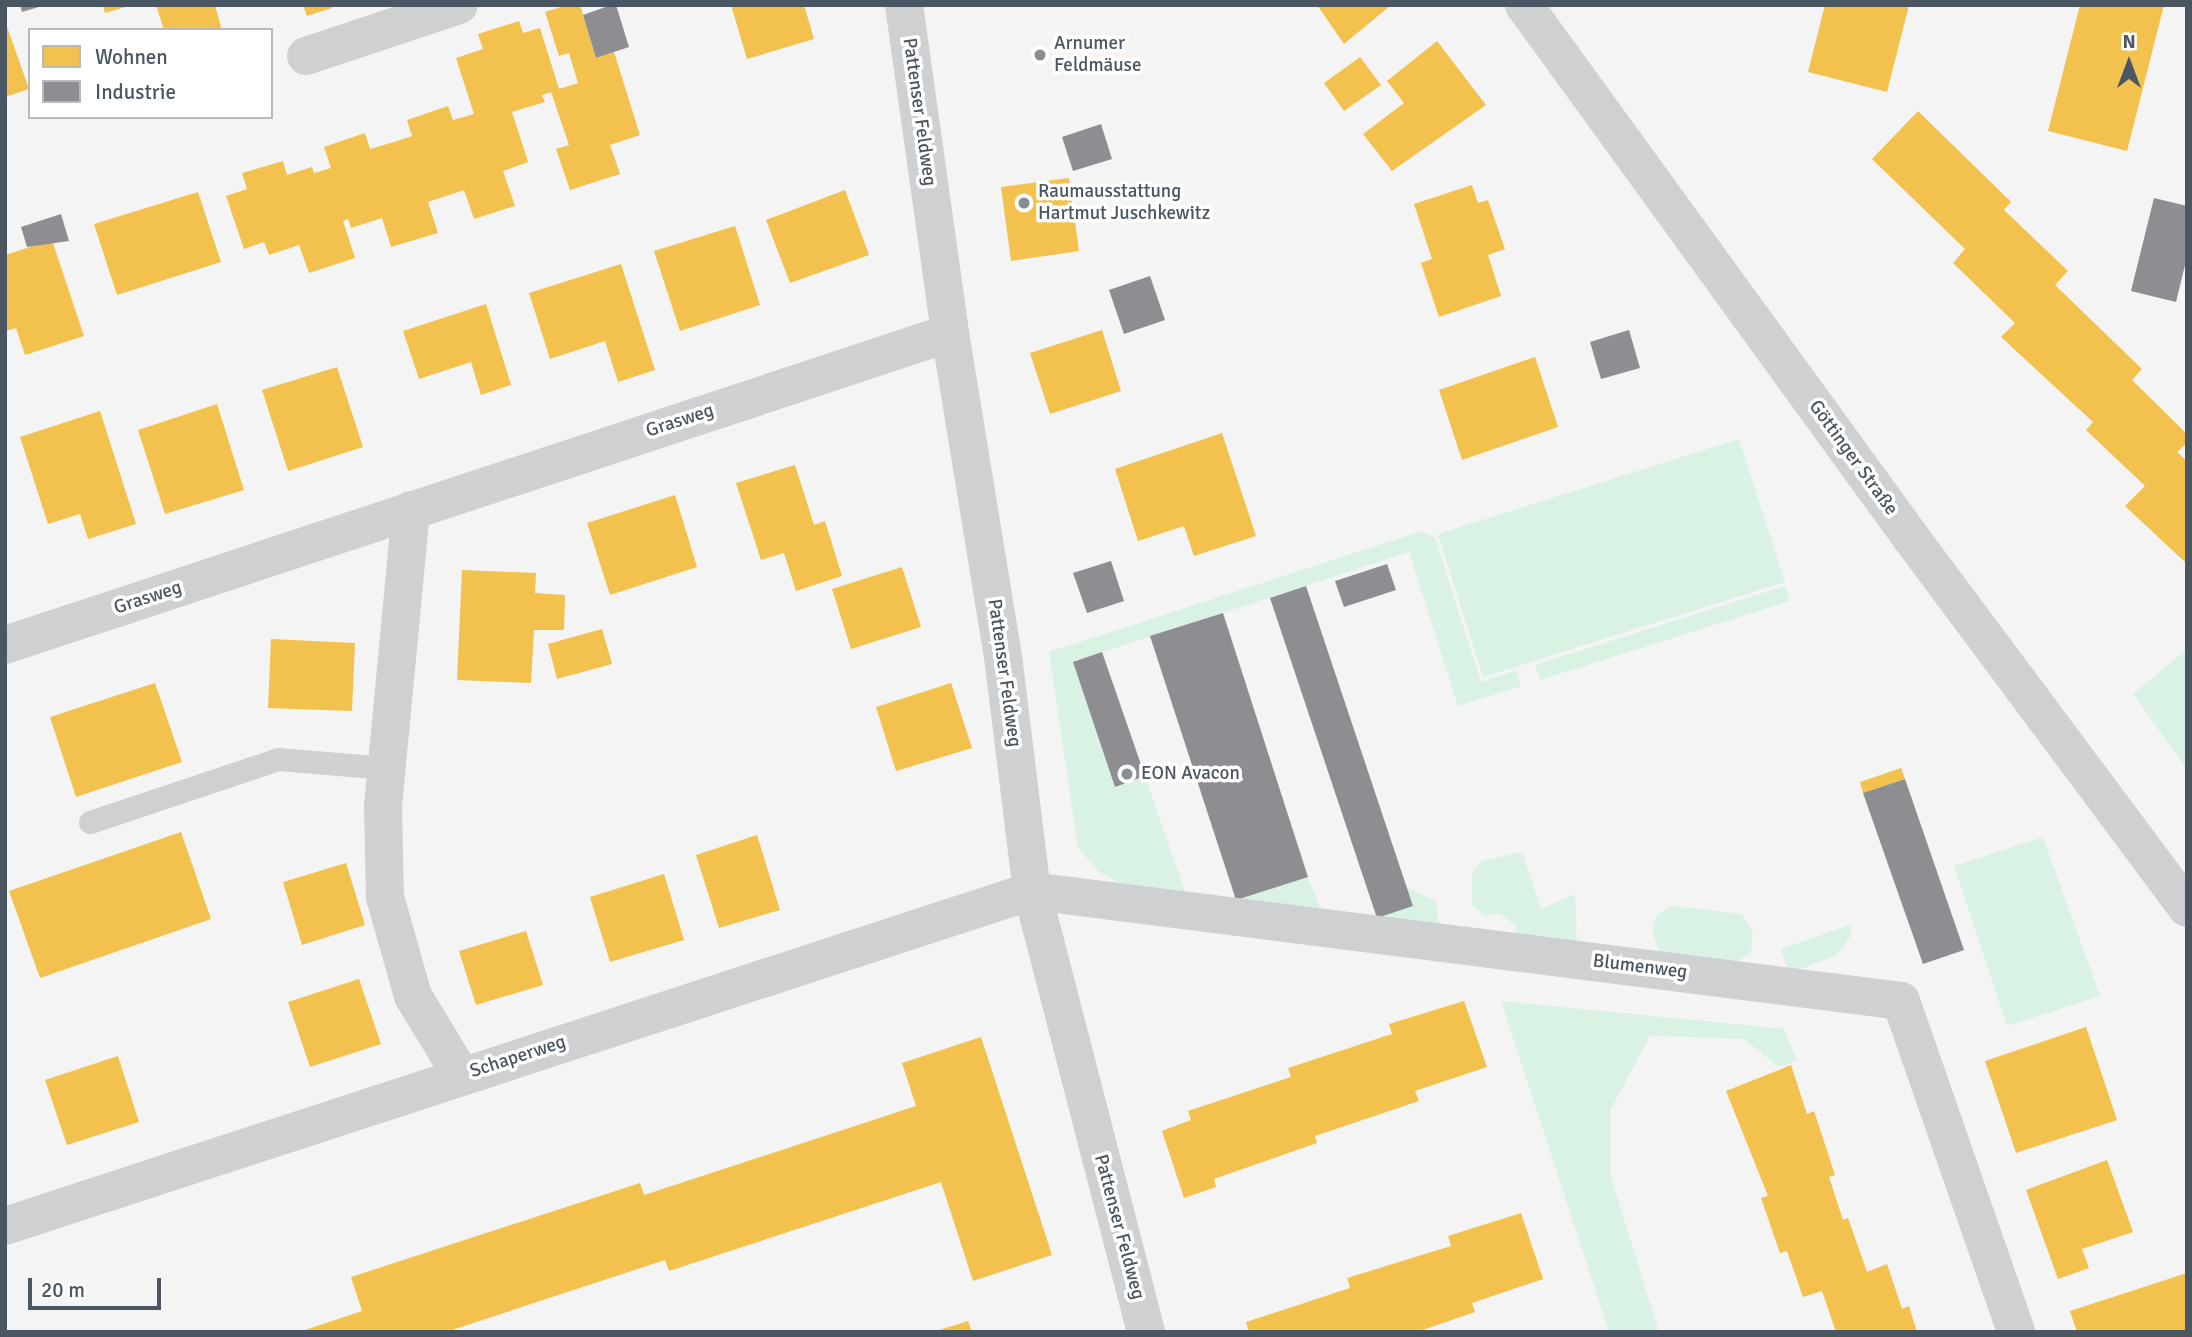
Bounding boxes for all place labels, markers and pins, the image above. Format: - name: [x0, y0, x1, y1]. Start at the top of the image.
- place label: Arnumer Feldmäuse: [1054, 33, 1141, 77]
- marker: Arnumer Feldmäuse: [1032, 47, 1048, 63]
- place label: Raumausstattung Hartmut Juschkewitz: [1038, 181, 1210, 225]
- marker: Raumausstattung Hartmut Juschkewitz: [1016, 195, 1032, 211]
- place label: EON Avacon: [1141, 763, 1240, 785]
- marker: EON Avacon: [1119, 766, 1135, 782]

